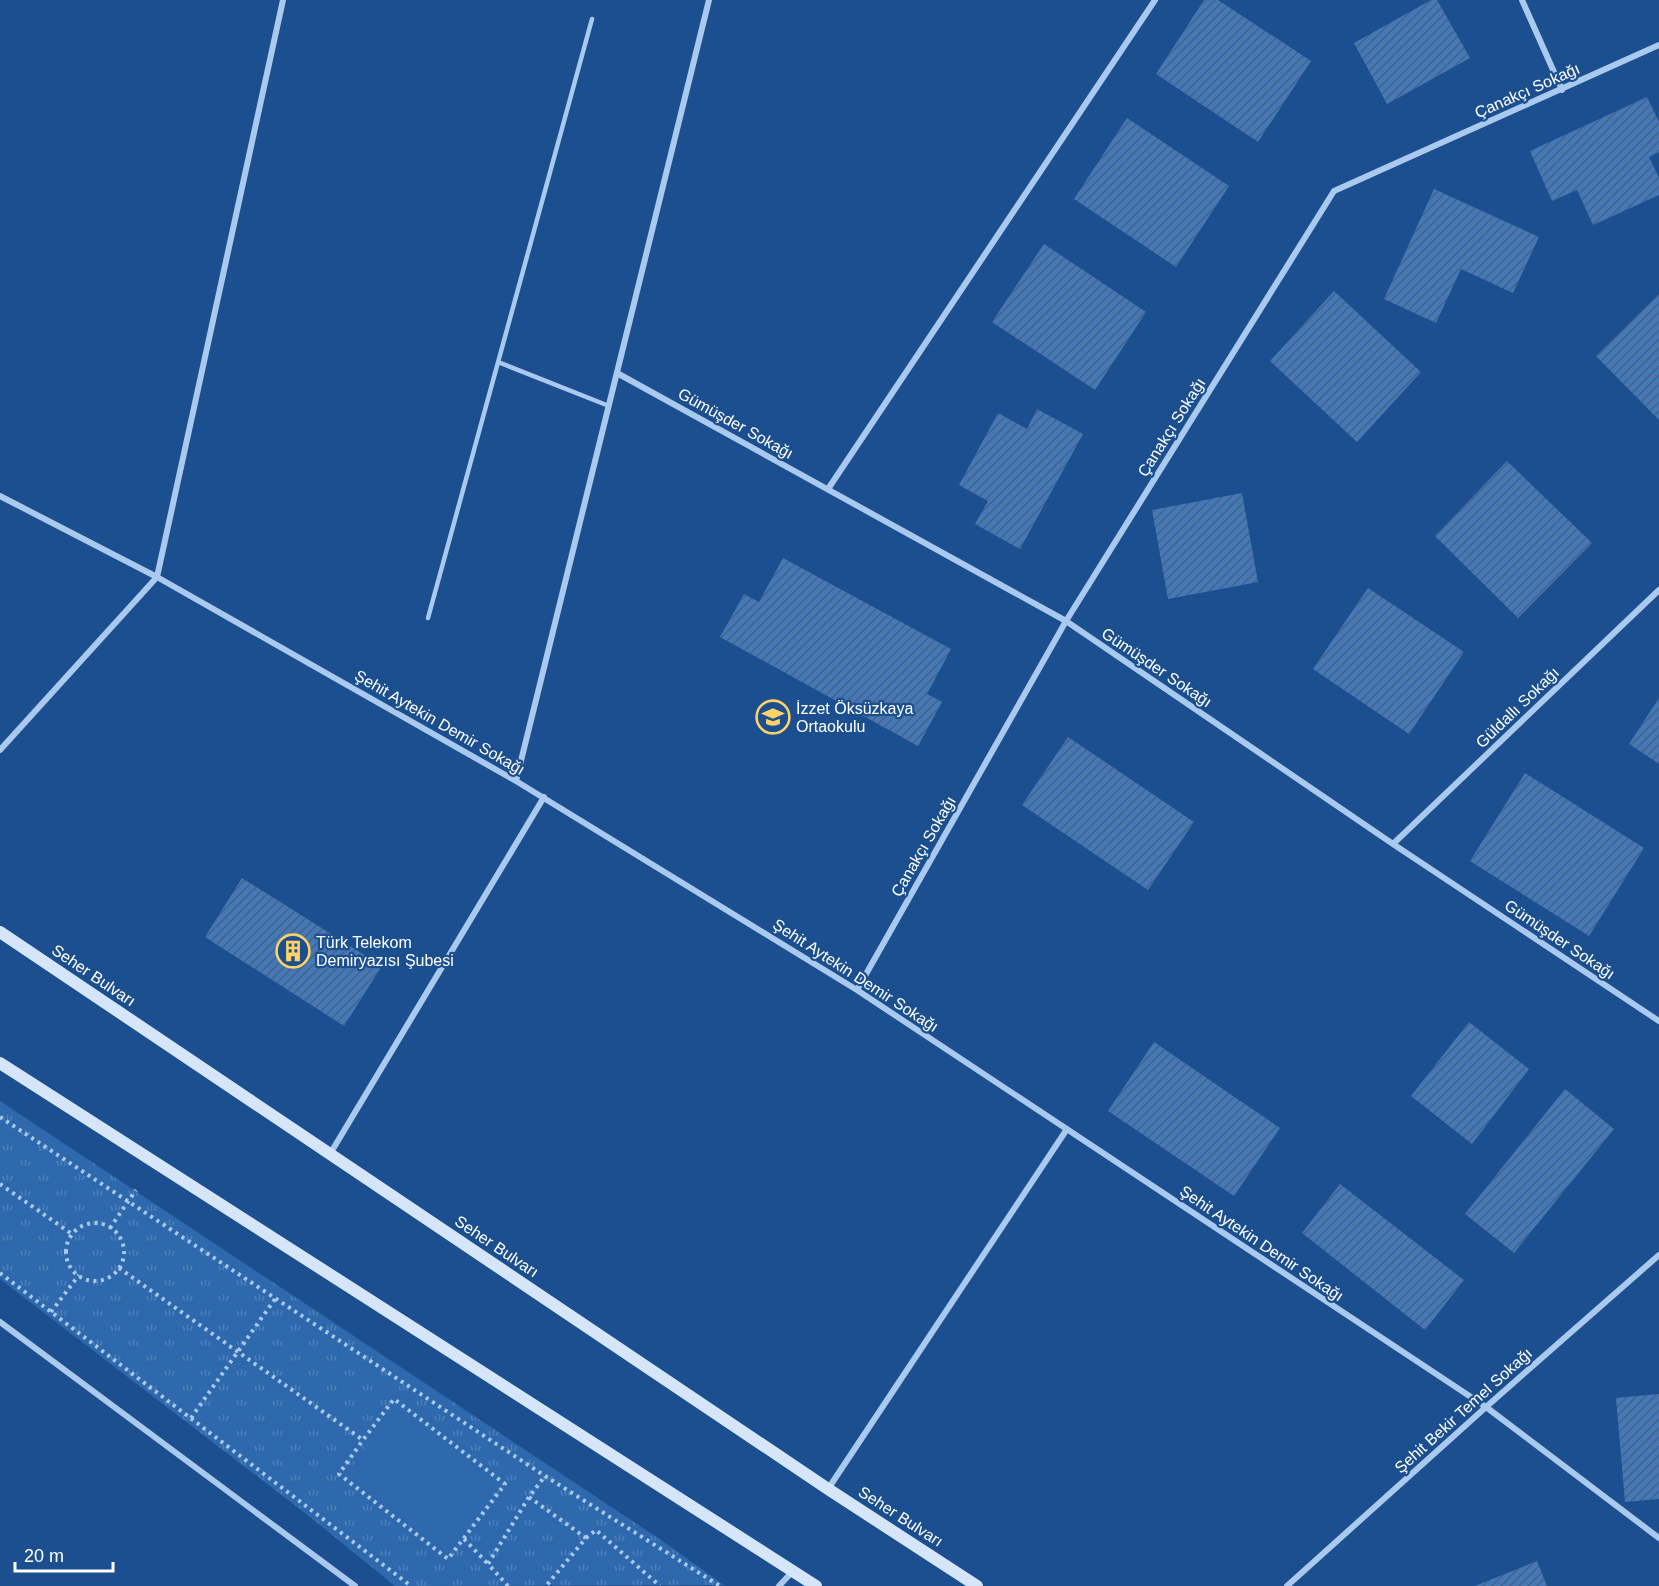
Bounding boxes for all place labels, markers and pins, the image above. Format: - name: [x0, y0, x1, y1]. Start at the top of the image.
- school or university icon: İzzet Öksüzkaya Ortaokulu: [755, 699, 791, 735]
- place label: İzzet Öksüzkaya Ortaokulu: [796, 699, 913, 735]
- building icon: Türk Telekom Demiryazısı Şubesi: [275, 933, 311, 969]
- place label: Türk Telekom Demiryazısı Şubesi: [316, 934, 454, 969]

